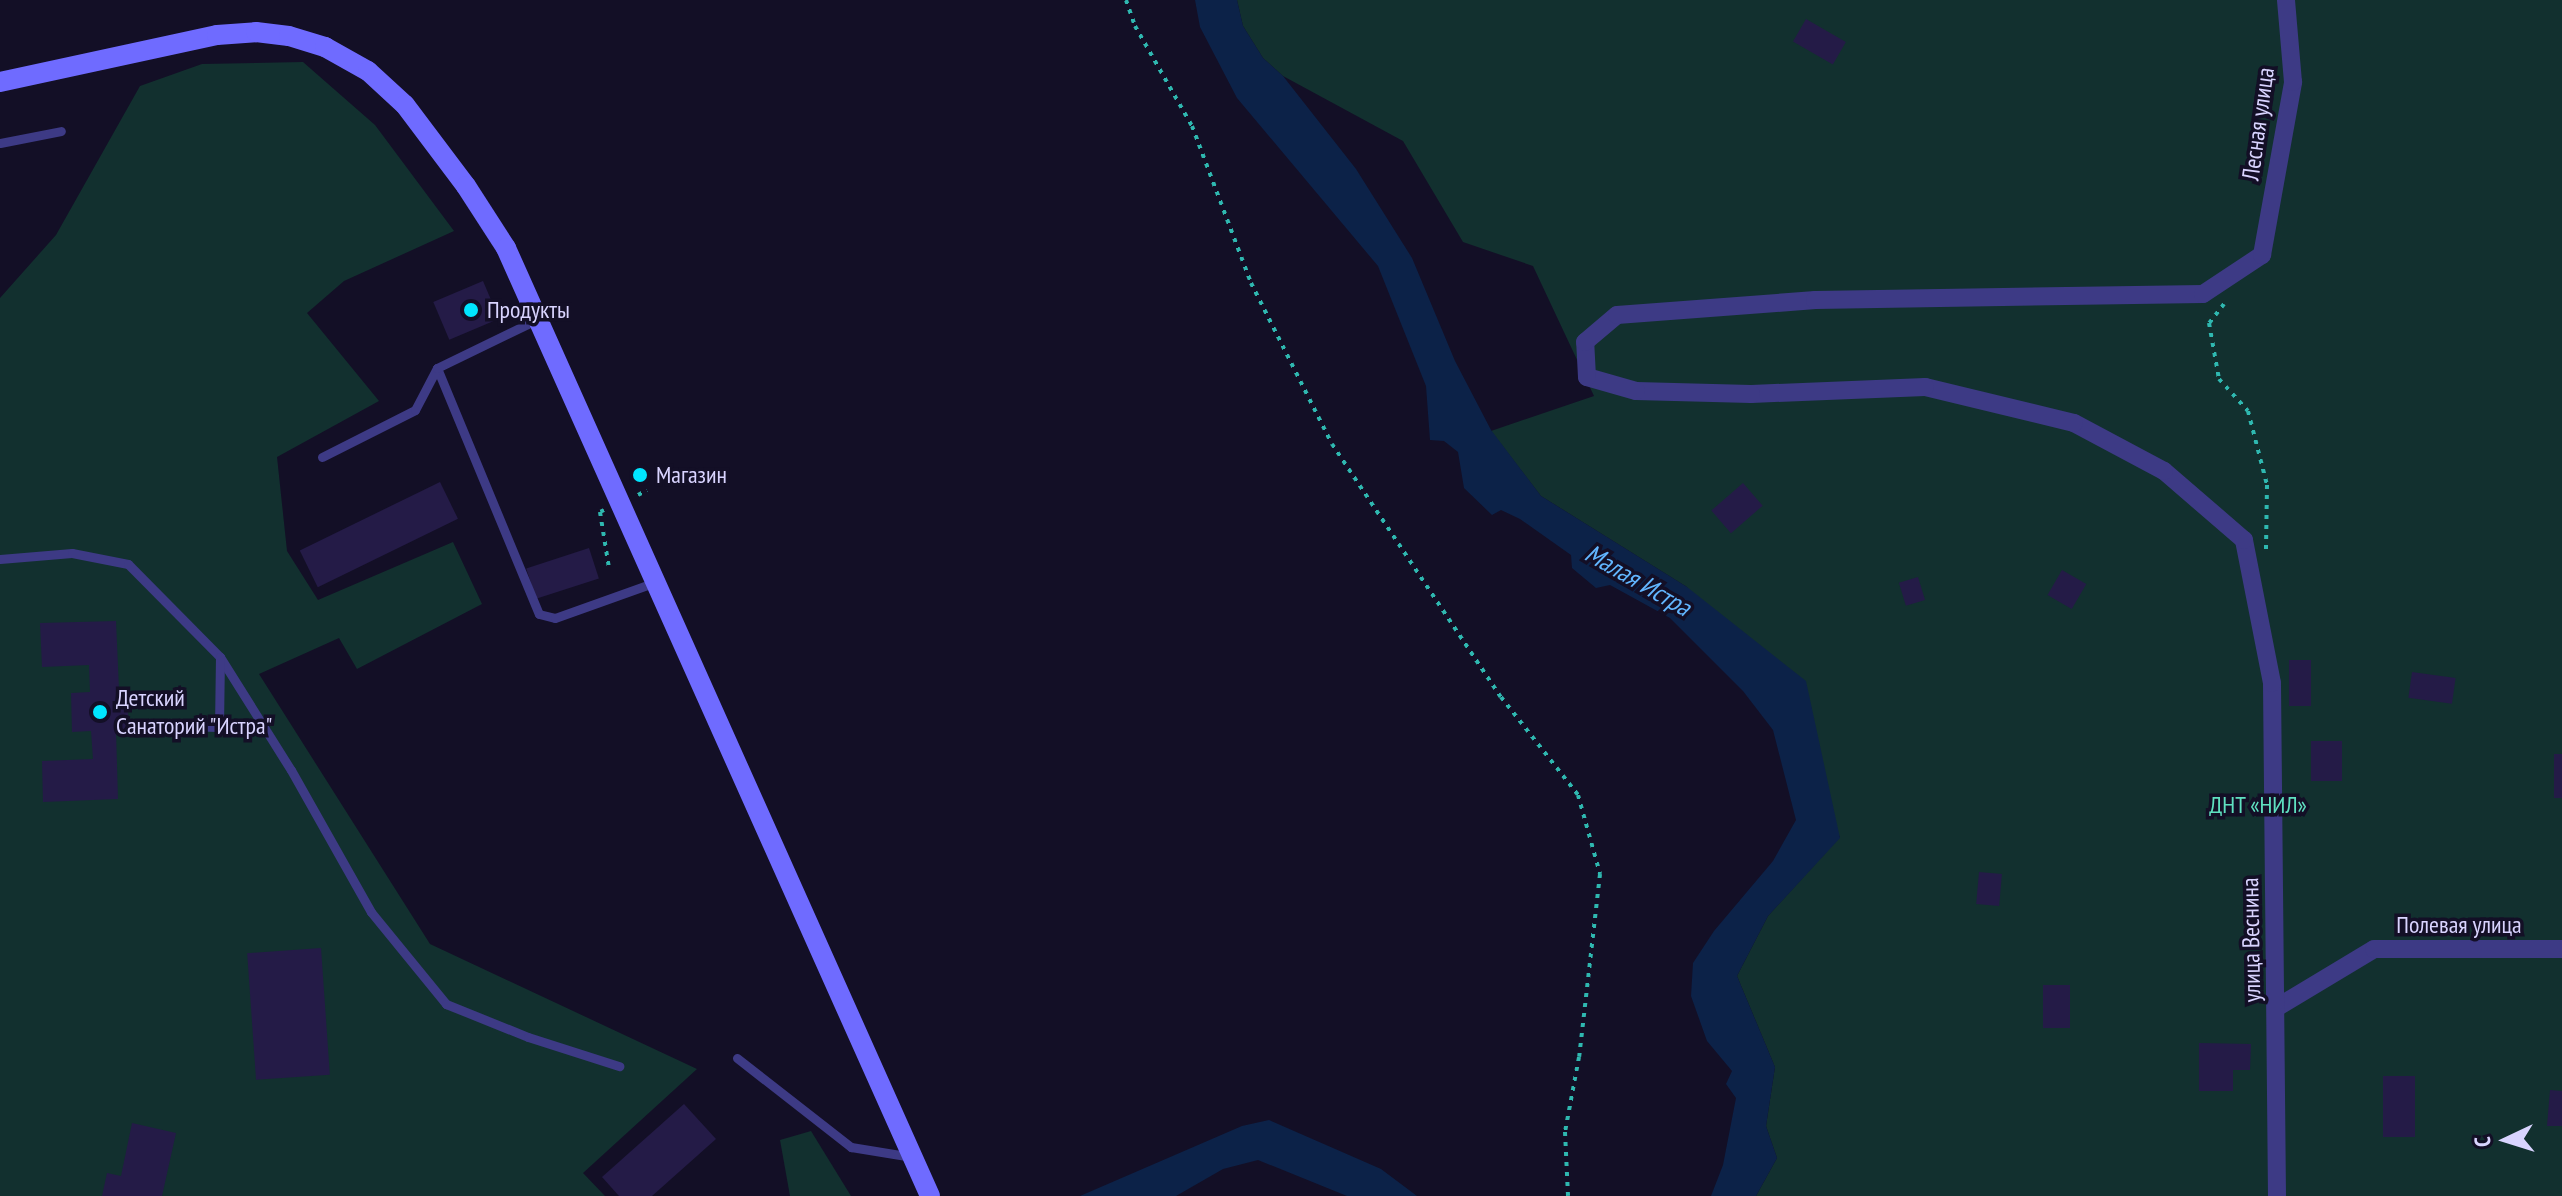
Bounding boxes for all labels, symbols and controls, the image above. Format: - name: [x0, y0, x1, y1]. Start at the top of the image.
- street label: Лесная улица: [2236, 66, 2280, 182]
- place label: Продукты: [487, 296, 570, 324]
- marker: Продукты: [462, 301, 480, 319]
- place label: Магазин: [656, 461, 727, 489]
- marker: Магазин: [631, 466, 649, 484]
- water label: Малая Истра: [1580, 537, 1696, 623]
- place label: Детский Санаторий "Истра": [116, 684, 274, 740]
- marker: Детский Санаторий "Истра": [91, 703, 109, 721]
- park label: ДНТ «НИЛ»: [2209, 791, 2307, 819]
- street label: улица Веснина: [2236, 877, 2266, 1003]
- street label: Полевая улица: [2396, 911, 2522, 939]
- north arrow: [2466, 1100, 2546, 1180]
- text: С: [2468, 1136, 2496, 1148]

